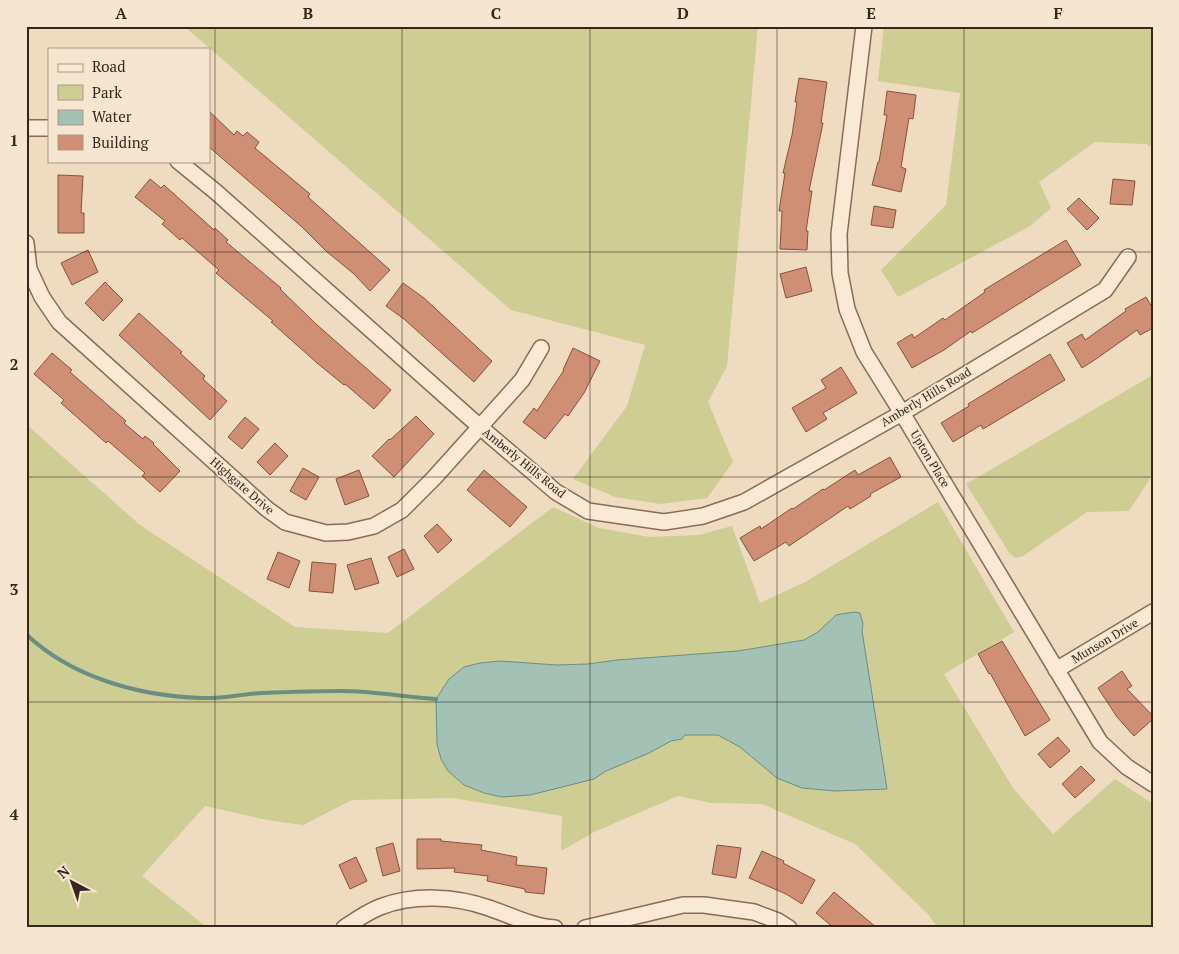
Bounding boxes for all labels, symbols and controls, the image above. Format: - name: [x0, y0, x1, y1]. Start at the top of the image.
- text: A: [115, 2, 127, 24]
- text: B: [303, 2, 313, 24]
- text: C: [491, 2, 501, 24]
- text: D: [677, 2, 689, 24]
- text: E: [866, 2, 876, 24]
- text: F: [1053, 2, 1063, 24]
- legend: [48, 48, 210, 162]
- text: Road: [92, 56, 125, 76]
- text: Park: [92, 82, 122, 102]
- text: Water: [92, 106, 132, 126]
- text: 1: [9, 129, 19, 151]
- text: Building: [92, 132, 150, 152]
- text: 2: [9, 353, 19, 375]
- street label: Amberly Hills Road: [878, 363, 974, 429]
- street label: Amberly Hills Road: [480, 424, 569, 501]
- street label: Upton Place: [907, 427, 953, 490]
- street label: Highgate Drive: [207, 454, 277, 518]
- text: 3: [9, 578, 19, 600]
- street label: Munson Drive: [1069, 615, 1141, 666]
- text: 4: [9, 803, 19, 825]
- north arrow: [48, 856, 98, 906]
- text: N: [53, 861, 74, 882]

